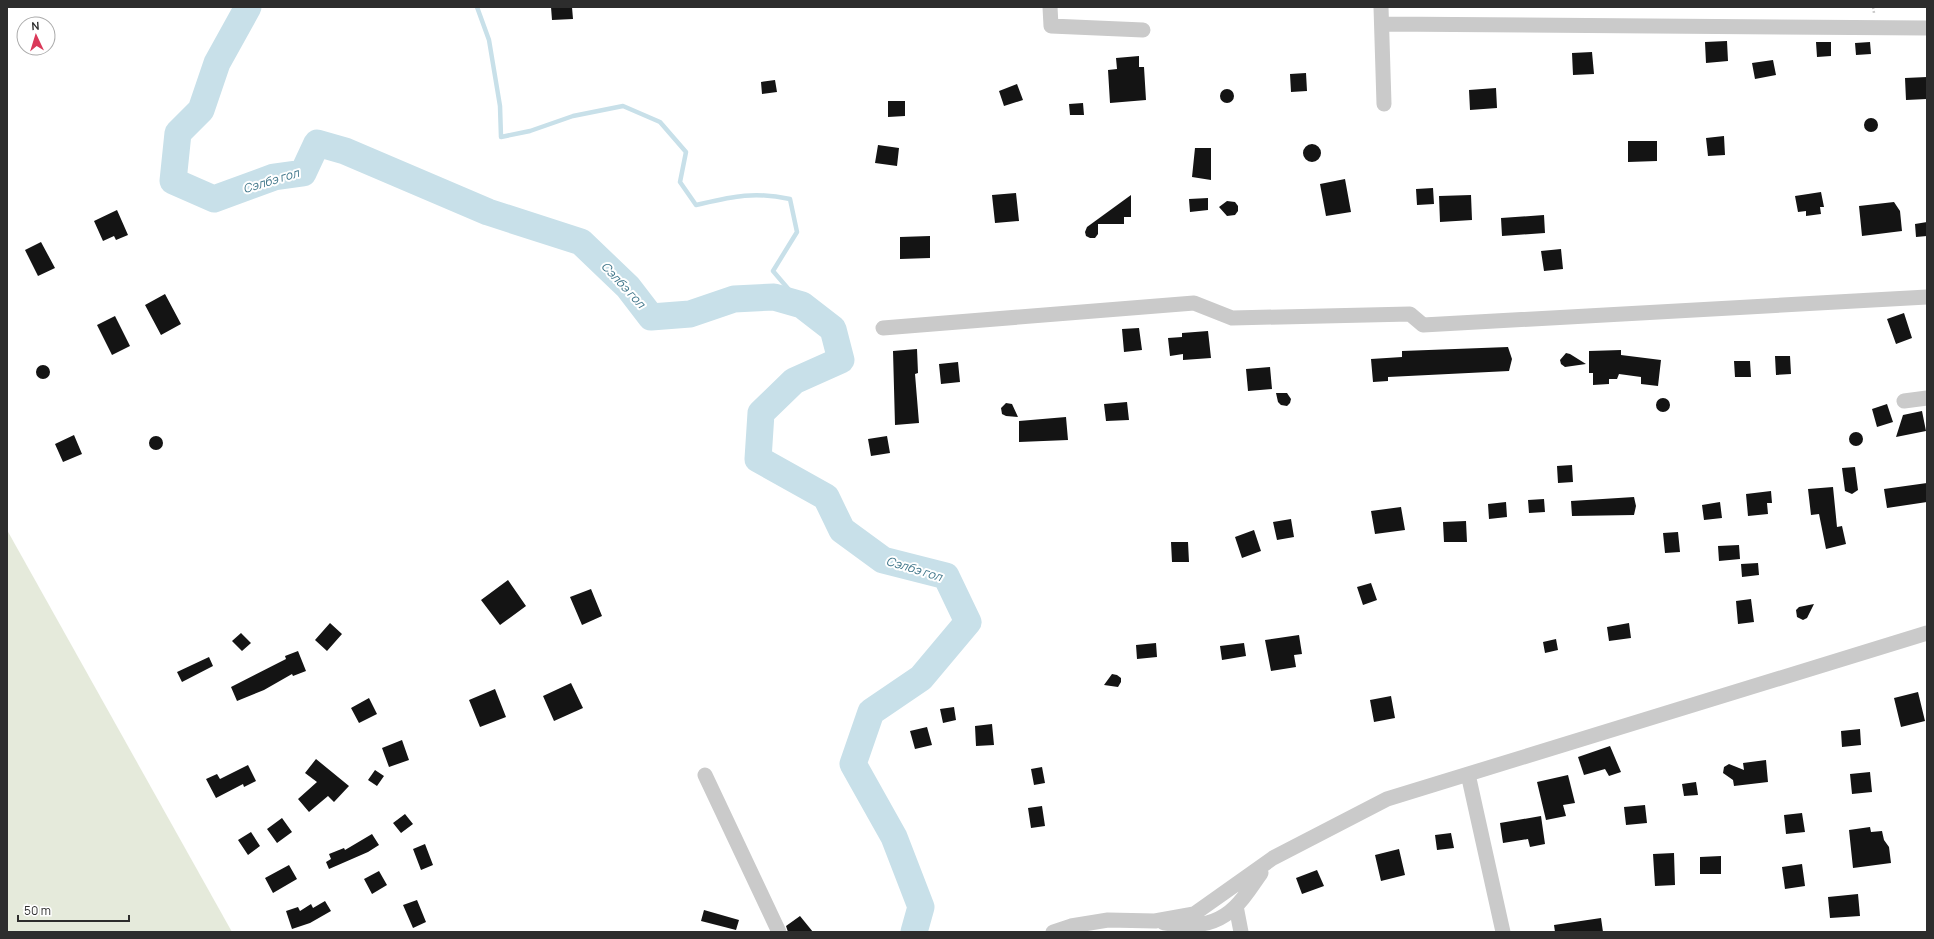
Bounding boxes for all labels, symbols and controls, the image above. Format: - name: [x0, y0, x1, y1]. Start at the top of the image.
- north arrow: [16, 16, 56, 56]
- text: N: [31, 18, 40, 33]
- water label: Сэлбэ гол: [241, 164, 302, 197]
- water label: Сэлбэ гол: [597, 258, 650, 312]
- water label: Сэлбэ гол: [884, 552, 945, 585]
- scale bar: [18, 897, 129, 923]
- text: 50 m: [24, 902, 51, 919]

